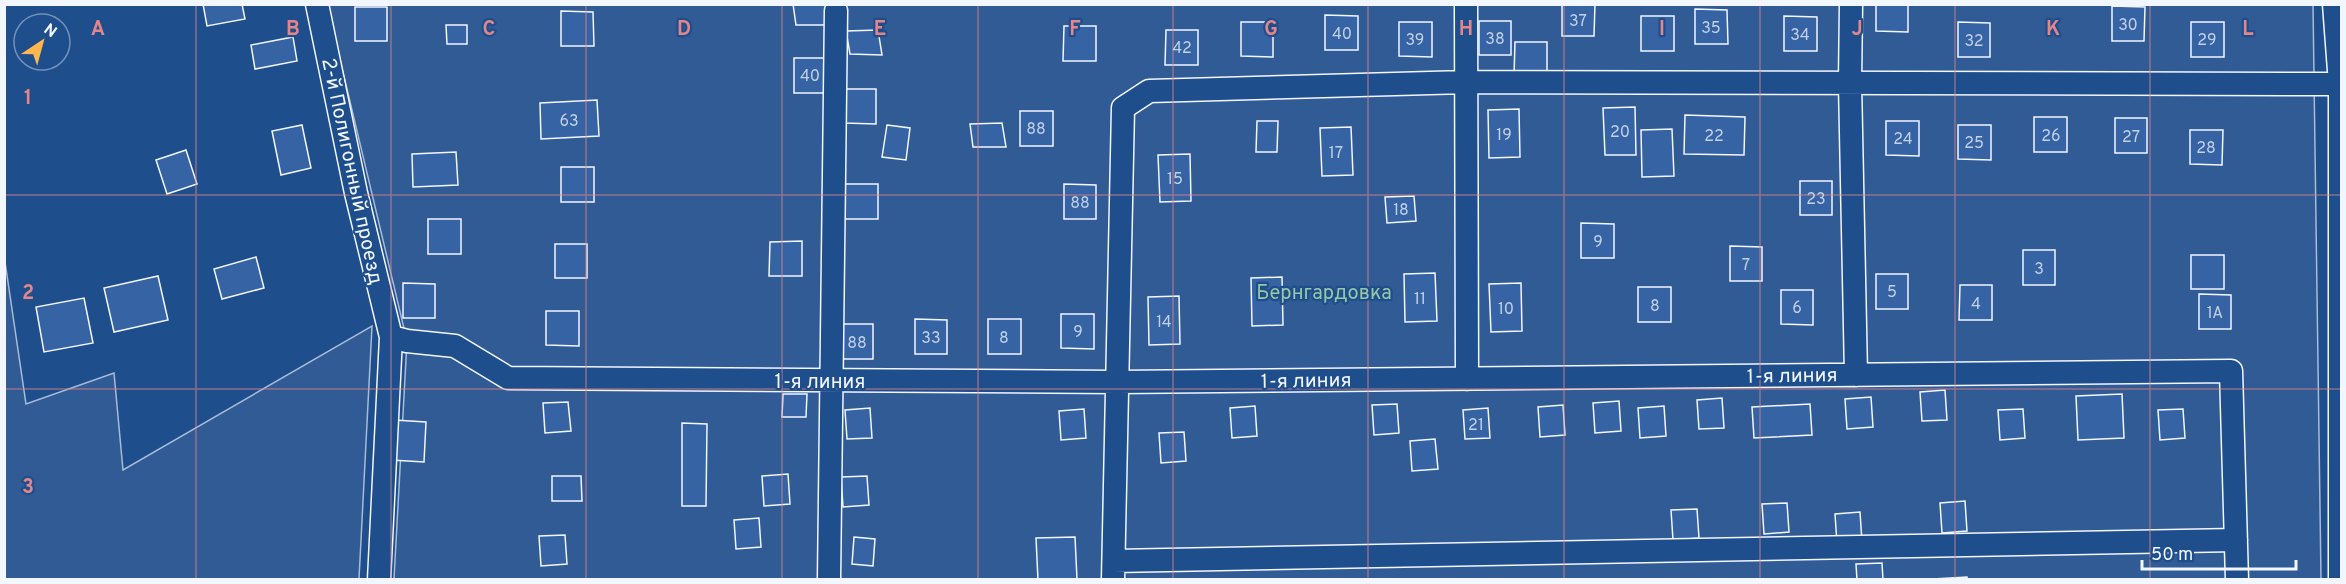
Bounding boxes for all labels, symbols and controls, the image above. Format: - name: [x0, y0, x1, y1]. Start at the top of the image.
- north arrow: [12, 12, 72, 72]
- house number: 37: [1569, 12, 1587, 32]
- house number: 30: [2118, 16, 2138, 36]
- text: A: [91, 17, 105, 43]
- text: B: [286, 17, 300, 43]
- text: C: [483, 17, 495, 43]
- text: D: [677, 17, 691, 43]
- text: E: [874, 17, 886, 43]
- text: F: [1069, 17, 1081, 43]
- text: G: [1264, 17, 1278, 43]
- text: H: [1459, 17, 1473, 43]
- text: I: [1659, 17, 1665, 43]
- text: J: [1851, 17, 1863, 43]
- text: K: [2046, 17, 2060, 43]
- text: L: [2242, 17, 2254, 43]
- house number: 35: [1701, 19, 1721, 39]
- text: N: [39, 20, 60, 43]
- house number: 40: [1332, 25, 1352, 45]
- house number: 34: [1790, 26, 1810, 46]
- house number: 38: [1485, 30, 1505, 50]
- house number: 39: [1406, 31, 1424, 51]
- house number: 29: [2197, 31, 2217, 51]
- house number: 32: [1964, 32, 1984, 52]
- house number: 42: [1172, 39, 1192, 59]
- street label: 2-й Полигонный проезд: [314, 56, 388, 287]
- house number: 40: [800, 67, 820, 87]
- text: 1: [24, 86, 32, 112]
- house number: 63: [559, 112, 579, 132]
- house number: 88: [1026, 120, 1046, 140]
- house number: 20: [1610, 123, 1630, 143]
- house number: 19: [1496, 126, 1512, 146]
- house number: 22: [1704, 127, 1724, 147]
- house number: 26: [2041, 127, 2061, 147]
- house number: 27: [2122, 128, 2140, 148]
- house number: 24: [1893, 130, 1913, 150]
- house number: 25: [1964, 134, 1984, 154]
- house number: 28: [2196, 139, 2216, 159]
- house number: 17: [1329, 144, 1343, 164]
- house number: 15: [1167, 170, 1183, 190]
- house number: 23: [1806, 190, 1826, 210]
- house number: 88: [1070, 194, 1090, 214]
- house number: 18: [1393, 201, 1409, 221]
- house number: 9: [1593, 233, 1603, 253]
- house number: 7: [1742, 256, 1750, 276]
- house number: 3: [2034, 260, 2044, 280]
- text: 2: [22, 281, 34, 307]
- park label: Бернгардовка: [1256, 281, 1392, 307]
- house number: 5: [1887, 283, 1897, 303]
- house number: 11: [1414, 290, 1426, 310]
- house number: 4: [1971, 295, 1981, 315]
- house number: 8: [1650, 297, 1660, 317]
- house number: 6: [1792, 299, 1802, 319]
- house number: 10: [1498, 300, 1514, 320]
- house number: 1А: [2207, 304, 2223, 324]
- house number: 14: [1156, 313, 1172, 333]
- house number: 9: [1073, 323, 1083, 343]
- house number: 33: [921, 329, 941, 349]
- house number: 8: [999, 329, 1009, 349]
- house number: 88: [847, 334, 867, 354]
- street label: 1-я линия: [1746, 363, 1838, 391]
- street label: 1-я линия: [1260, 368, 1352, 396]
- street label: 1-я линия: [775, 370, 865, 396]
- house number: 21: [1468, 416, 1484, 436]
- text: 3: [22, 475, 34, 501]
- scale bar: [2142, 533, 2296, 571]
- text: 50 m: [2151, 544, 2193, 567]

